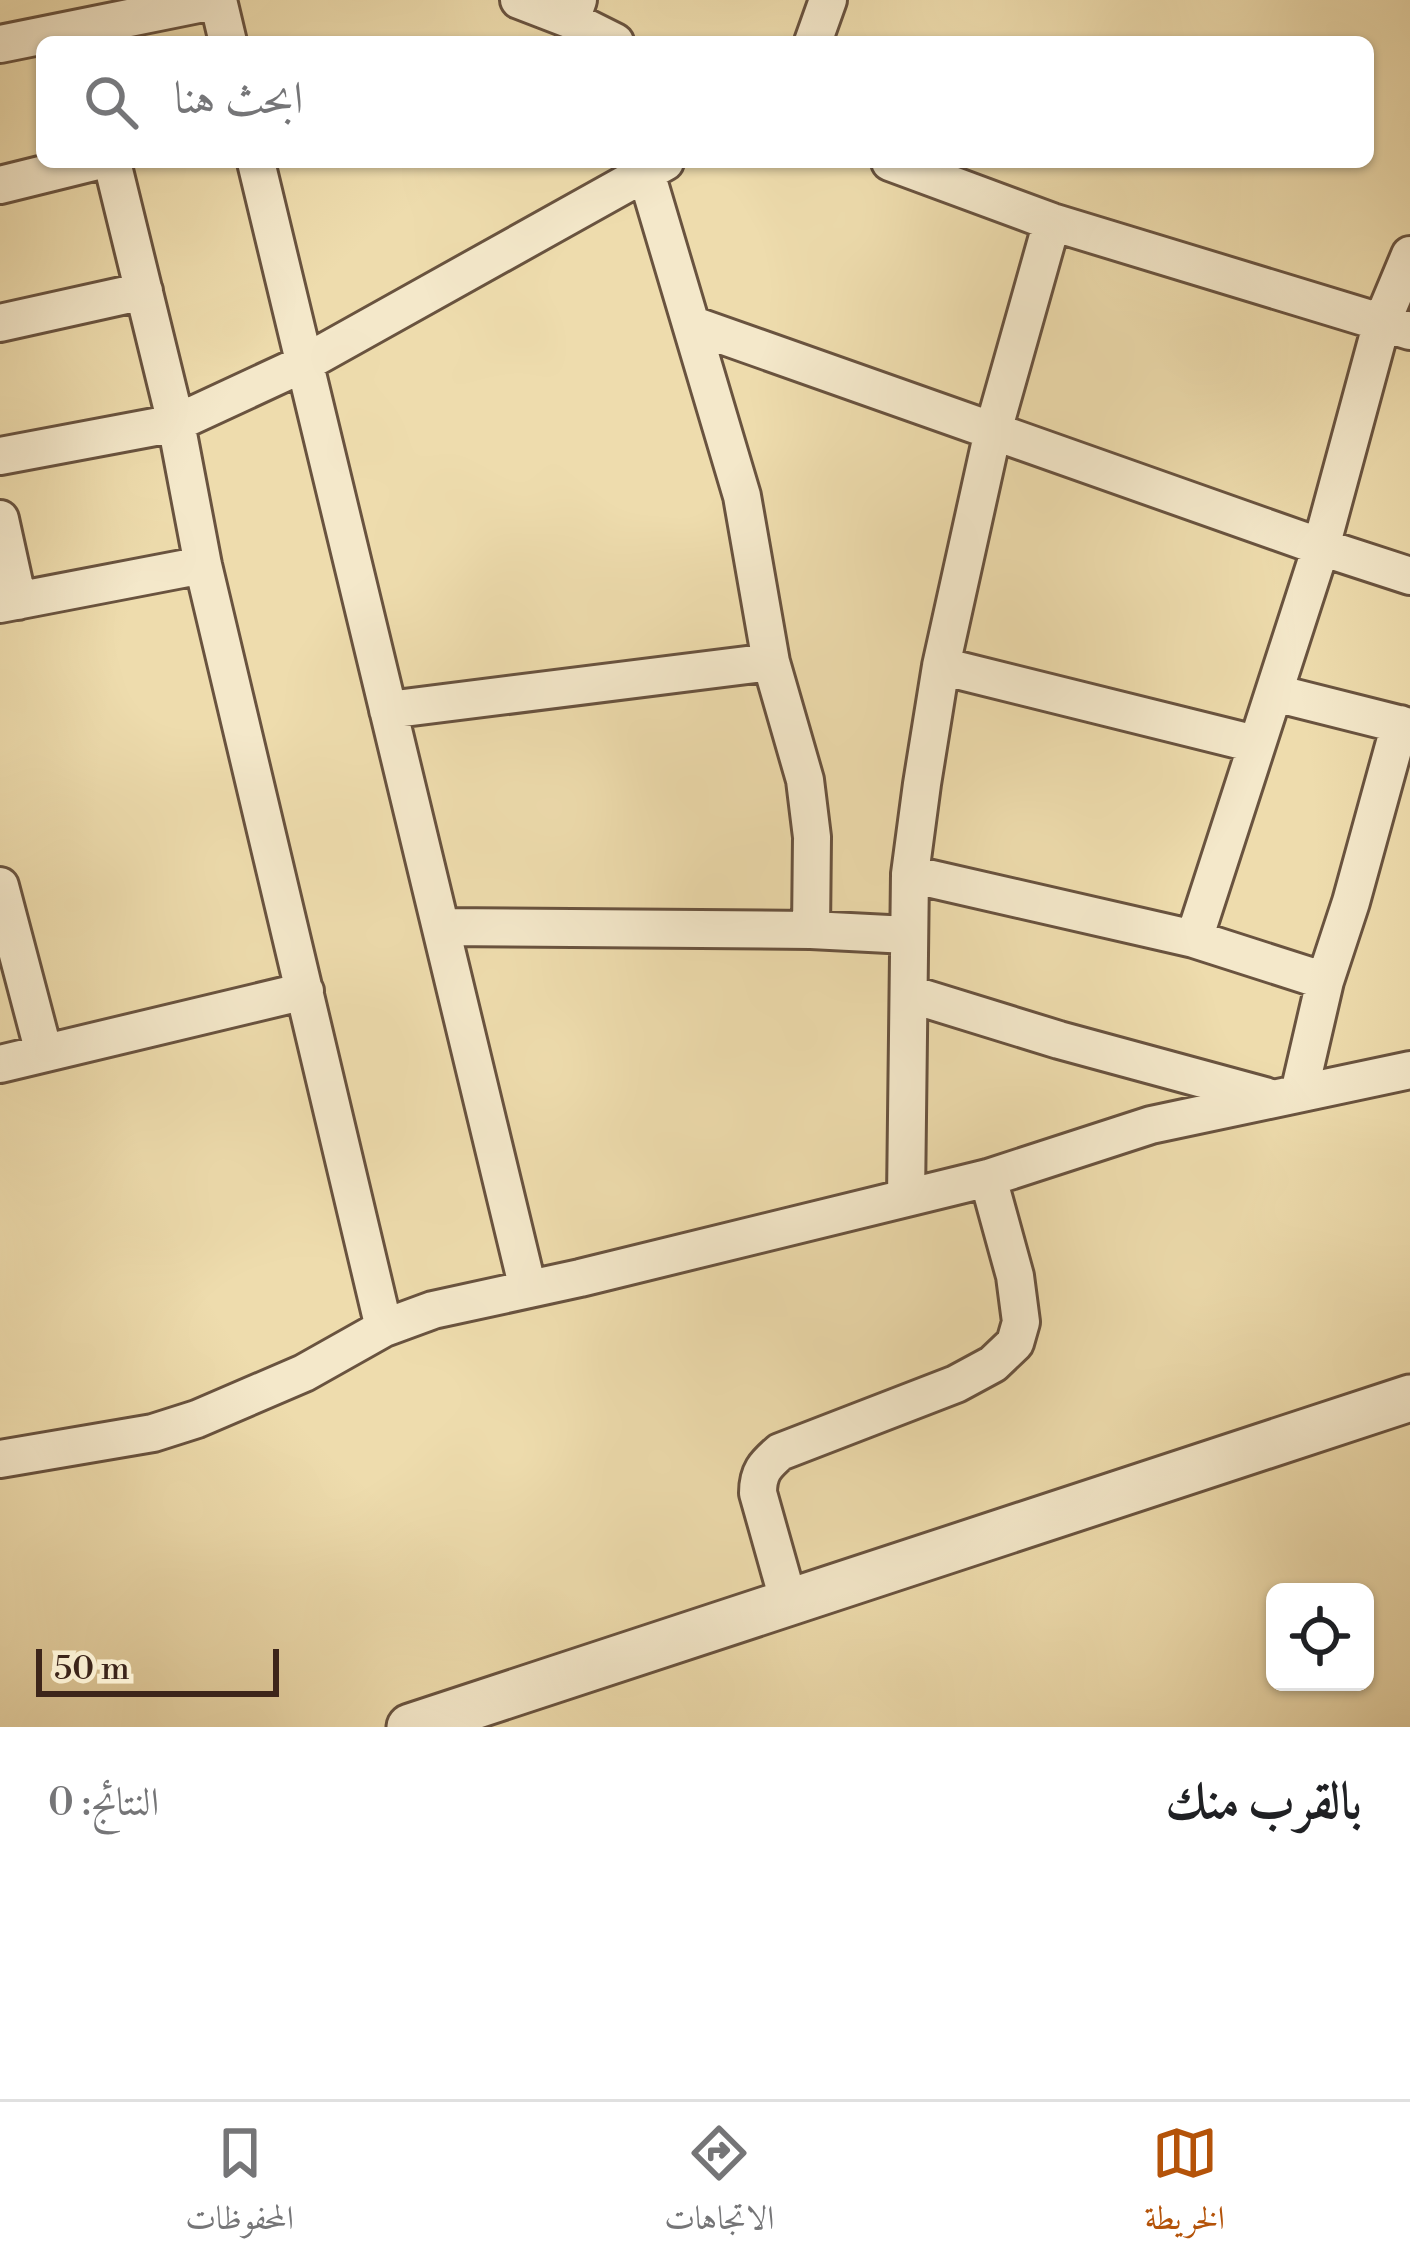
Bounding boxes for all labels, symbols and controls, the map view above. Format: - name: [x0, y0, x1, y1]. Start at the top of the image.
- search box: [36, 36, 1374, 168]
- icon: search: [78, 69, 144, 135]
- text: ابحث هنا: [174, 71, 303, 128]
- map controls: [1266, 1583, 1374, 1691]
- button: locate: [1266, 1583, 1374, 1691]
- scale bar: [36, 1643, 279, 1696]
- text: 50 m: [54, 1649, 130, 1690]
- text: بالقرب منك: [1165, 1771, 1362, 1835]
- text: النتائج: 0: [48, 1779, 159, 1828]
- tab: المحفوظات: [185, 2120, 294, 2250]
- tab: الاتجاهات: [664, 2120, 774, 2250]
- tab: الخريطة: [1145, 2120, 1225, 2250]

